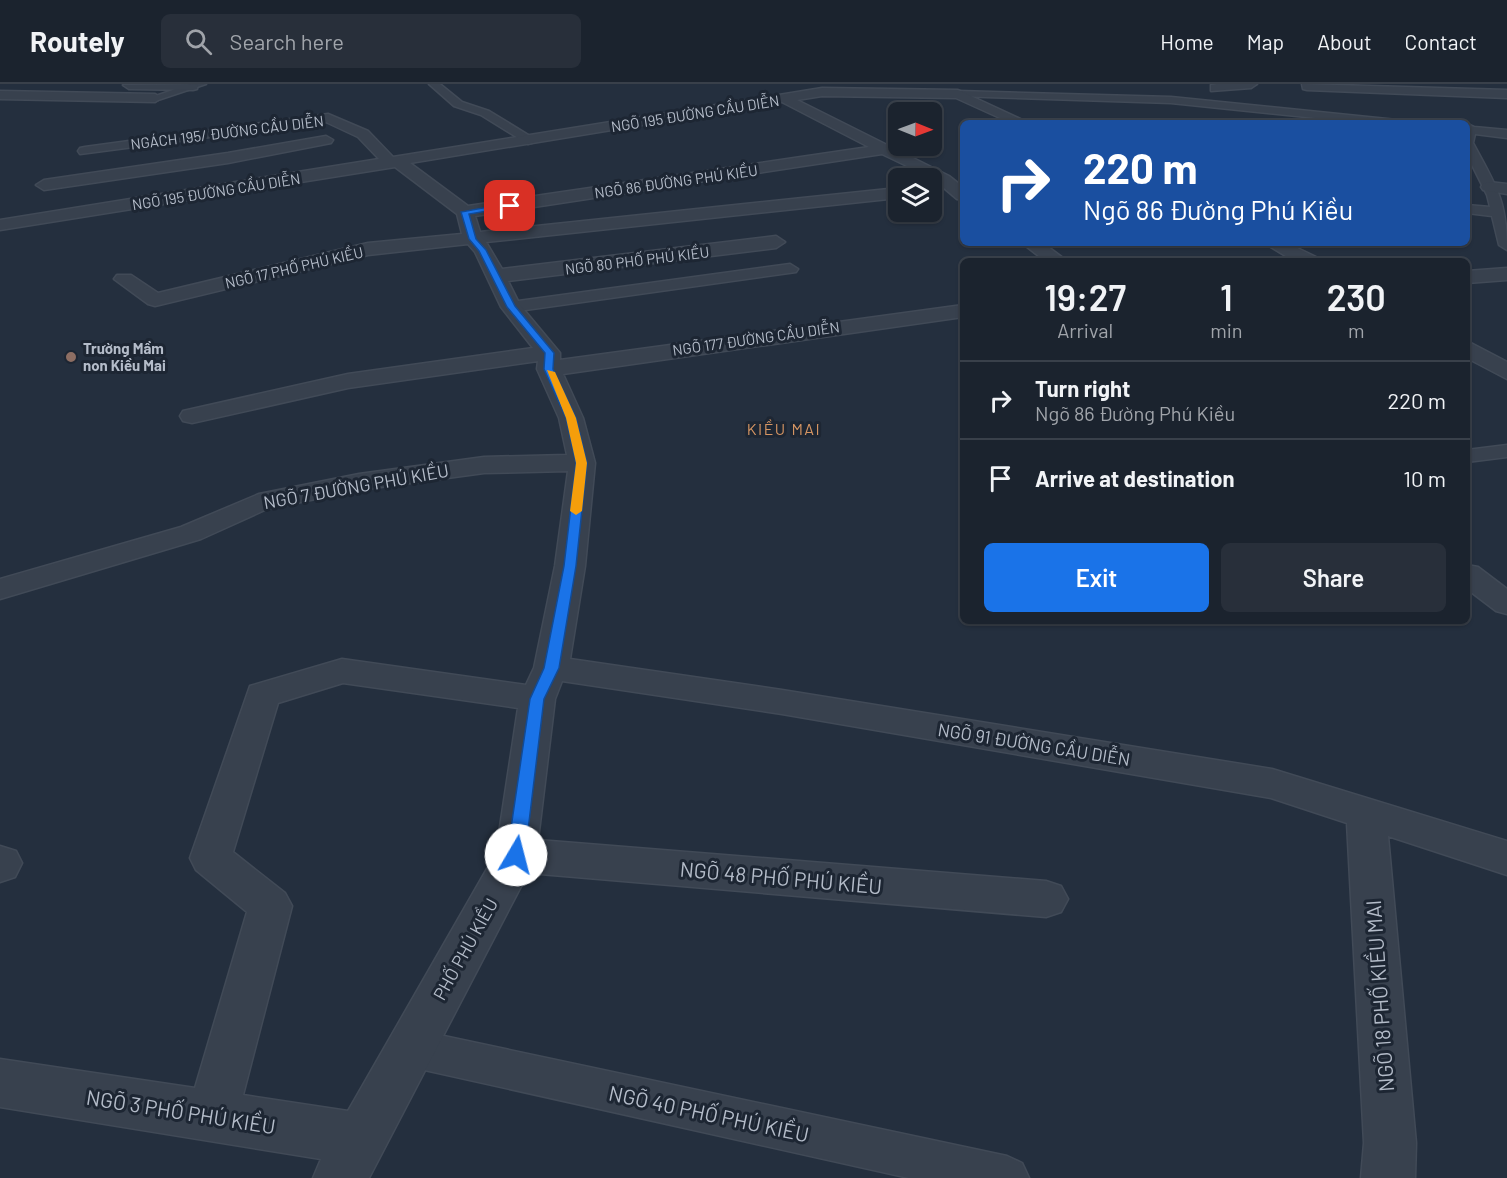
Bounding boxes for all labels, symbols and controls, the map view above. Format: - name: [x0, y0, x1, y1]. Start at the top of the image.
- search box: [161, 14, 581, 68]
- text: Routely: [30, 24, 125, 58]
- icon: search: [182, 25, 215, 58]
- text: Search here: [230, 28, 344, 54]
- text: Home: [1160, 29, 1214, 54]
- text: Map: [1247, 29, 1284, 54]
- text: About: [1317, 29, 1372, 54]
- text: Contact: [1405, 29, 1477, 54]
- street label: NGÕ 195 ĐƯỜNG CẦU DIỄN: [609, 90, 780, 135]
- north arrow: [888, 102, 942, 156]
- map controls: [888, 102, 942, 222]
- street label: NGÁCH 195/ ĐƯỜNG CẦU DIỄN: [129, 110, 325, 153]
- text: 220 m: [1083, 142, 1197, 192]
- icon: right: [984, 144, 1062, 222]
- street label: NGÕ 86 ĐƯỜNG PHÚ KIỀU: [593, 160, 759, 201]
- street label: NGÕ 195 ĐƯỜNG CẦU DIỄN: [130, 168, 301, 213]
- button: layers: [888, 168, 942, 222]
- pin: [484, 180, 535, 231]
- icon: arrive: [493, 189, 526, 222]
- text: Ngõ 86 Đường Phú Kiều: [1083, 193, 1353, 225]
- street label: NGÕ 17 PHỐ PHÚ KIỀU: [223, 241, 365, 292]
- street label: NGÕ 80 PHỐ PHÚ KIỀU: [564, 241, 710, 278]
- text: 19:27: [1044, 275, 1126, 318]
- text: 1: [1220, 275, 1233, 318]
- text: 230: [1327, 275, 1386, 318]
- street label: NGÕ 177 ĐƯỜNG CẦU DIỄN: [671, 316, 841, 359]
- text: Arrival: [1057, 318, 1113, 342]
- text: min: [1210, 318, 1243, 342]
- text: m: [1348, 318, 1365, 342]
- place label: Trường Mầm non Kiều Mai: [83, 339, 166, 374]
- marker: Trường Mầm non Kiều Mai: [64, 350, 78, 364]
- text: Turn right: [1035, 375, 1130, 401]
- icon: right: [984, 384, 1017, 417]
- text: 220 m: [1387, 387, 1446, 413]
- text: Ngõ 86 Đường Phú Kiều: [1035, 401, 1235, 425]
- district label: KIỀU MAI: [747, 419, 821, 438]
- street label: NGÕ 7 ĐƯỜNG PHÚ KIỀU: [262, 459, 450, 513]
- icon: arrive: [984, 462, 1017, 495]
- text: Arrive at destination: [1035, 465, 1234, 491]
- text: 10 m: [1403, 465, 1446, 491]
- button: Exit: [984, 543, 1209, 612]
- button: Share: [1221, 543, 1446, 612]
- street label: NGÕ 91 ĐƯỜNG CẦU DIỄN: [936, 718, 1132, 770]
- position arrow: [484, 823, 548, 887]
- street label: NGÕ 48 PHỐ PHÚ KIỀU: [679, 855, 883, 898]
- street label: PHỐ PHÚ KIỀU: [428, 894, 502, 1004]
- street label: NGÕ 18 PHỐ KIỀU MAI: [1359, 899, 1398, 1093]
- street label: NGÕ 40 PHỐ PHÚ KIỀU: [607, 1079, 812, 1146]
- street label: NGÕ 3 PHỐ PHÚ KIỀU: [85, 1083, 278, 1138]

